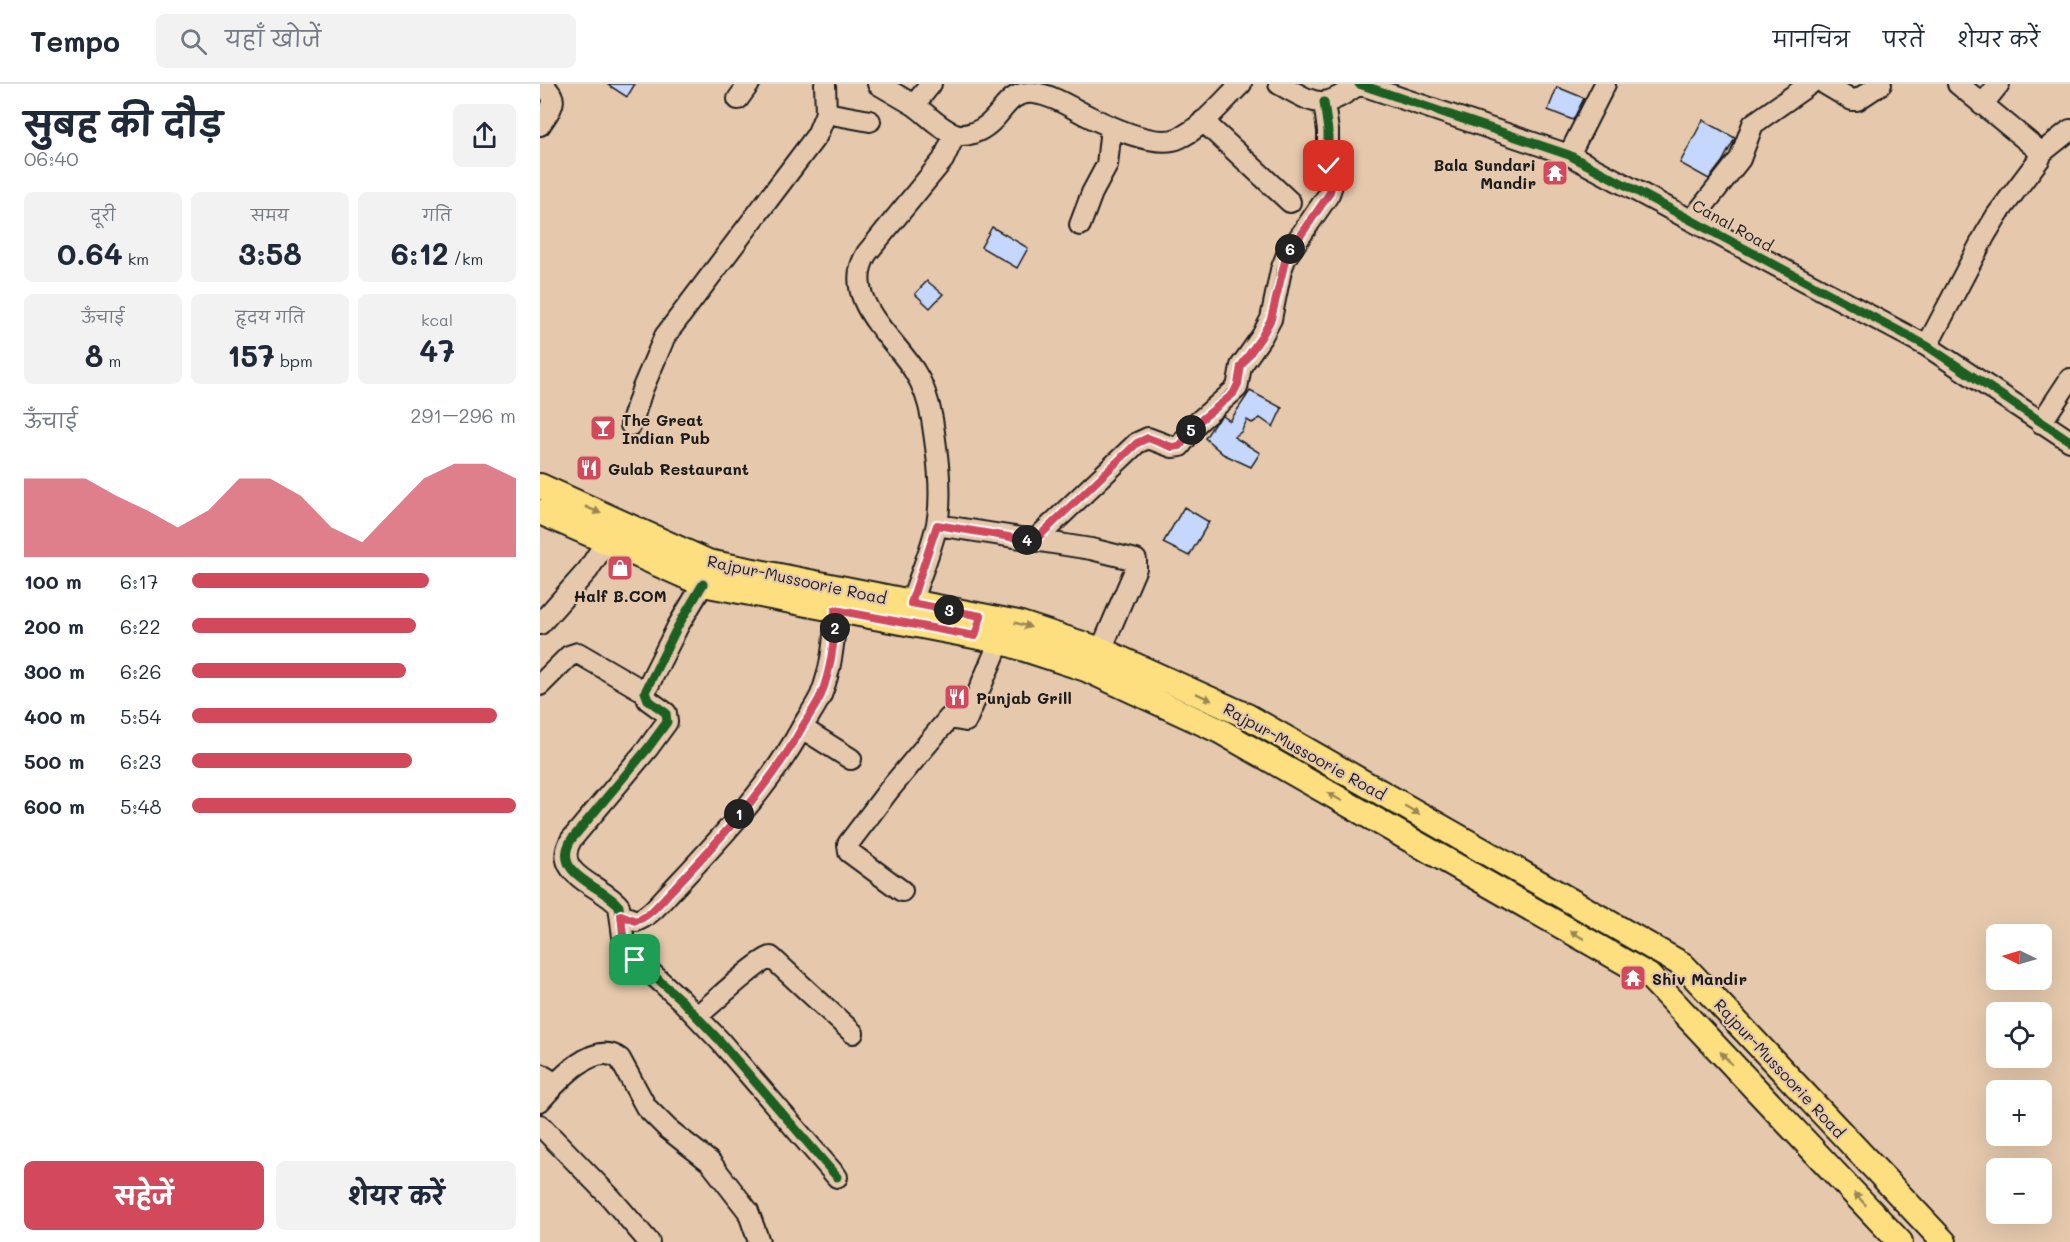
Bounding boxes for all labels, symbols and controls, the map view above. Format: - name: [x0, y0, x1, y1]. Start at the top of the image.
- search box: [156, 14, 576, 68]
- text: Tempo: [30, 23, 120, 59]
- text: यहाँ खोजें: [225, 24, 321, 53]
- icon: search: [177, 25, 210, 58]
- text: मानचित्र: [1773, 25, 1850, 52]
- text: परतें: [1883, 25, 1924, 52]
- text: शेयर करें: [1957, 25, 2040, 52]
- text: सुबह की दौड़: [24, 101, 222, 144]
- button: share: [453, 104, 516, 167]
- pin: [1303, 140, 1354, 191]
- text: 06:40: [24, 145, 79, 171]
- icon: check: [1312, 149, 1345, 182]
- place label: Bala Sundari Mandir: [1433, 154, 1536, 193]
- temple icon: Bala Sundari Mandir: [1540, 158, 1570, 188]
- street label: Canal Road: [1689, 194, 1777, 256]
- text: दूरी: [90, 204, 116, 225]
- text: समय: [251, 204, 289, 225]
- text: गति: [422, 204, 452, 225]
- text: 0.64: [57, 233, 123, 273]
- text: 3:58: [238, 233, 302, 273]
- text: 6:12: [391, 233, 448, 273]
- pin: 6: [1275, 234, 1305, 264]
- text: 6: [1285, 238, 1295, 259]
- text: km: [123, 248, 149, 269]
- text: /km: [448, 248, 483, 269]
- text: ऊँचाई: [82, 306, 124, 327]
- text: हृदय गति: [236, 306, 304, 327]
- text: kcal: [421, 309, 453, 330]
- text: 47: [419, 330, 455, 370]
- text: 8: [85, 335, 103, 375]
- text: 157: [227, 335, 275, 375]
- text: m: [103, 350, 121, 371]
- text: bpm: [275, 350, 313, 371]
- text: 291–296 m: [410, 402, 516, 428]
- text: ऊँचाई: [24, 407, 78, 433]
- place label: The Great Indian Pub: [622, 409, 710, 448]
- bar icon: The Great Indian Pub: [588, 413, 618, 443]
- pin: 5: [1176, 415, 1206, 445]
- text: 5: [1186, 419, 1196, 440]
- restaurant icon: Gulab Restaurant: [574, 453, 604, 483]
- place label: Gulab Restaurant: [608, 458, 749, 479]
- one-way arrow: [585, 506, 602, 515]
- pin: 4: [1012, 525, 1042, 555]
- text: 4: [1022, 529, 1032, 550]
- street label: Rajpur-Mussoorie Road: [705, 550, 889, 608]
- shop icon: Half B.COM: [605, 553, 635, 583]
- text: 100 m: [24, 568, 82, 594]
- text: 6:17: [120, 568, 158, 594]
- place label: Half B.COM: [573, 585, 667, 606]
- pin: 3: [934, 595, 964, 625]
- text: 3: [944, 599, 954, 620]
- text: 200 m: [24, 613, 84, 639]
- text: 6:22: [120, 613, 161, 639]
- pin: 2: [820, 613, 850, 643]
- text: 2: [831, 617, 839, 638]
- one-way arrow: [1014, 621, 1032, 630]
- text: 300 m: [24, 658, 85, 684]
- text: 6:26: [120, 658, 162, 684]
- restaurant icon: Punjab Grill: [942, 682, 972, 712]
- place label: Punjab Grill: [976, 687, 1072, 708]
- one-way arrow: [1195, 692, 1212, 701]
- street label: Rajpur-Mussoorie Road: [1220, 697, 1390, 805]
- text: 400 m: [24, 703, 85, 729]
- text: 5:54: [120, 703, 161, 729]
- text: 500 m: [24, 748, 84, 774]
- text: 6:23: [120, 748, 161, 774]
- one-way arrow: [1326, 792, 1343, 802]
- text: 600 m: [24, 793, 85, 819]
- text: 5:48: [120, 793, 162, 819]
- pin: 1: [724, 799, 754, 829]
- text: 1: [735, 803, 743, 824]
- one-way arrow: [1404, 805, 1420, 816]
- north arrow: [1986, 924, 2052, 990]
- map controls: [1986, 924, 2052, 1224]
- one-way arrow: [1568, 930, 1585, 940]
- pin: [609, 934, 660, 985]
- icon: arrive: [618, 943, 651, 976]
- temple icon: Shiv Mandir: [1618, 963, 1648, 993]
- place label: Shiv Mandir: [1652, 968, 1747, 989]
- street label: Rajpur-Mussoorie Road: [1710, 994, 1850, 1142]
- button: locate: [1986, 1002, 2052, 1068]
- one-way arrow: [1720, 1051, 1734, 1065]
- button: +: [1986, 1080, 2052, 1146]
- button: −: [1986, 1158, 2052, 1224]
- button: सहेजें: [24, 1161, 264, 1230]
- button: शेयर करें: [276, 1161, 516, 1230]
- one-way arrow: [1853, 1192, 1867, 1207]

